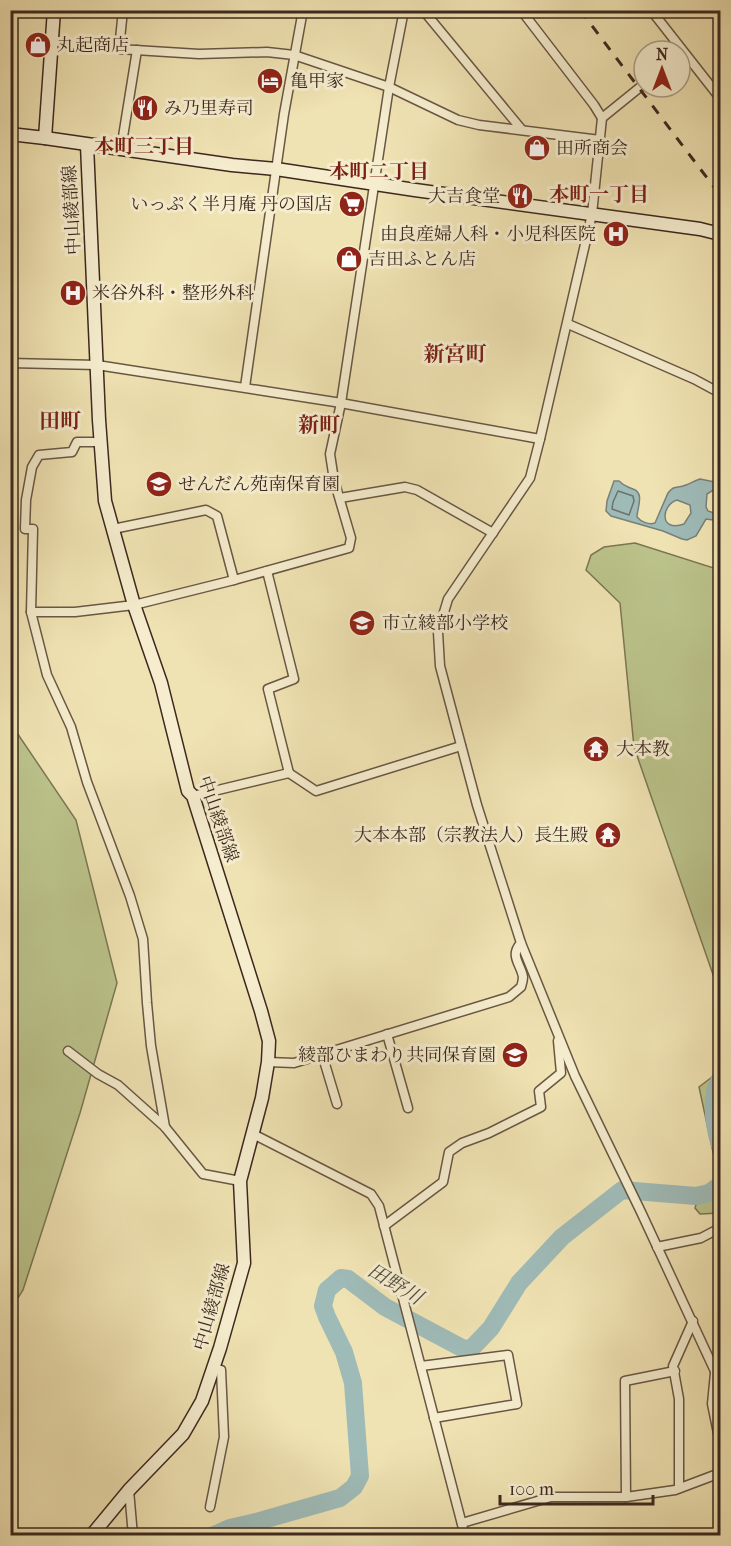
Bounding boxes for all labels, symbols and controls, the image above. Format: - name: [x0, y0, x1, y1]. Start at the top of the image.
- shop icon: 丸起商店: [23, 30, 53, 60]
- place label: 丸起商店: [57, 35, 129, 56]
- north arrow: [632, 39, 692, 99]
- text: N: [656, 45, 669, 64]
- hotel icon: 亀甲家: [255, 66, 285, 96]
- place label: 亀甲家: [290, 71, 344, 92]
- restaurant icon: み乃里寿司: [130, 93, 160, 123]
- place label: み乃里寿司: [164, 98, 254, 119]
- shop icon: 田所商会: [522, 133, 552, 163]
- district label: 本町三丁目: [94, 135, 194, 158]
- place label: 田所商会: [556, 138, 628, 159]
- district label: 本町二丁目: [329, 160, 429, 183]
- street label: 中山綾部線: [59, 165, 85, 255]
- restaurant icon: 大吉食堂: [505, 181, 535, 211]
- district label: 本町一丁目: [549, 183, 649, 206]
- place label: 大吉食堂: [428, 186, 500, 207]
- supermarket icon: いっぷく半月庵 丹の国店: [337, 189, 367, 219]
- place label: いっぷく半月庵 丹の国店: [130, 194, 332, 215]
- hospital icon: 由良産婦人科・小児科医院: [601, 219, 631, 249]
- place label: 由良産婦人科・小児科医院: [380, 224, 596, 245]
- shop icon: 吉田ふとん店: [334, 244, 364, 274]
- place label: 吉田ふとん店: [368, 249, 476, 270]
- hospital icon: 米谷外科・整形外科: [58, 278, 88, 308]
- place label: 米谷外科・整形外科: [92, 283, 254, 304]
- district label: 新宮町: [424, 342, 487, 366]
- district label: 田町: [39, 409, 81, 433]
- district label: 新町: [298, 413, 340, 437]
- school or university icon: せんだん苑南保育園: [144, 469, 174, 499]
- place label: せんだん苑南保育園: [178, 474, 340, 495]
- school or university icon: 市立綾部小学校: [347, 608, 377, 638]
- place label: 市立綾部小学校: [382, 613, 508, 634]
- temple icon: 大本教: [581, 734, 611, 764]
- place label: 大本教: [616, 739, 670, 760]
- street label: 中山綾部線: [193, 773, 243, 865]
- temple icon: 大本本部（宗教法人）長生殿: [593, 820, 623, 850]
- place label: 大本本部（宗教法人）長生殿: [354, 825, 588, 846]
- school or university icon: 綾部ひまわり共同保育園: [500, 1040, 530, 1070]
- place label: 綾部ひまわり共同保育園: [298, 1045, 496, 1066]
- water label: 田野川: [363, 1259, 428, 1310]
- street label: 中山綾部線: [190, 1261, 234, 1353]
- scale bar: [500, 1468, 653, 1506]
- text: 100 m: [509, 1479, 554, 1500]

